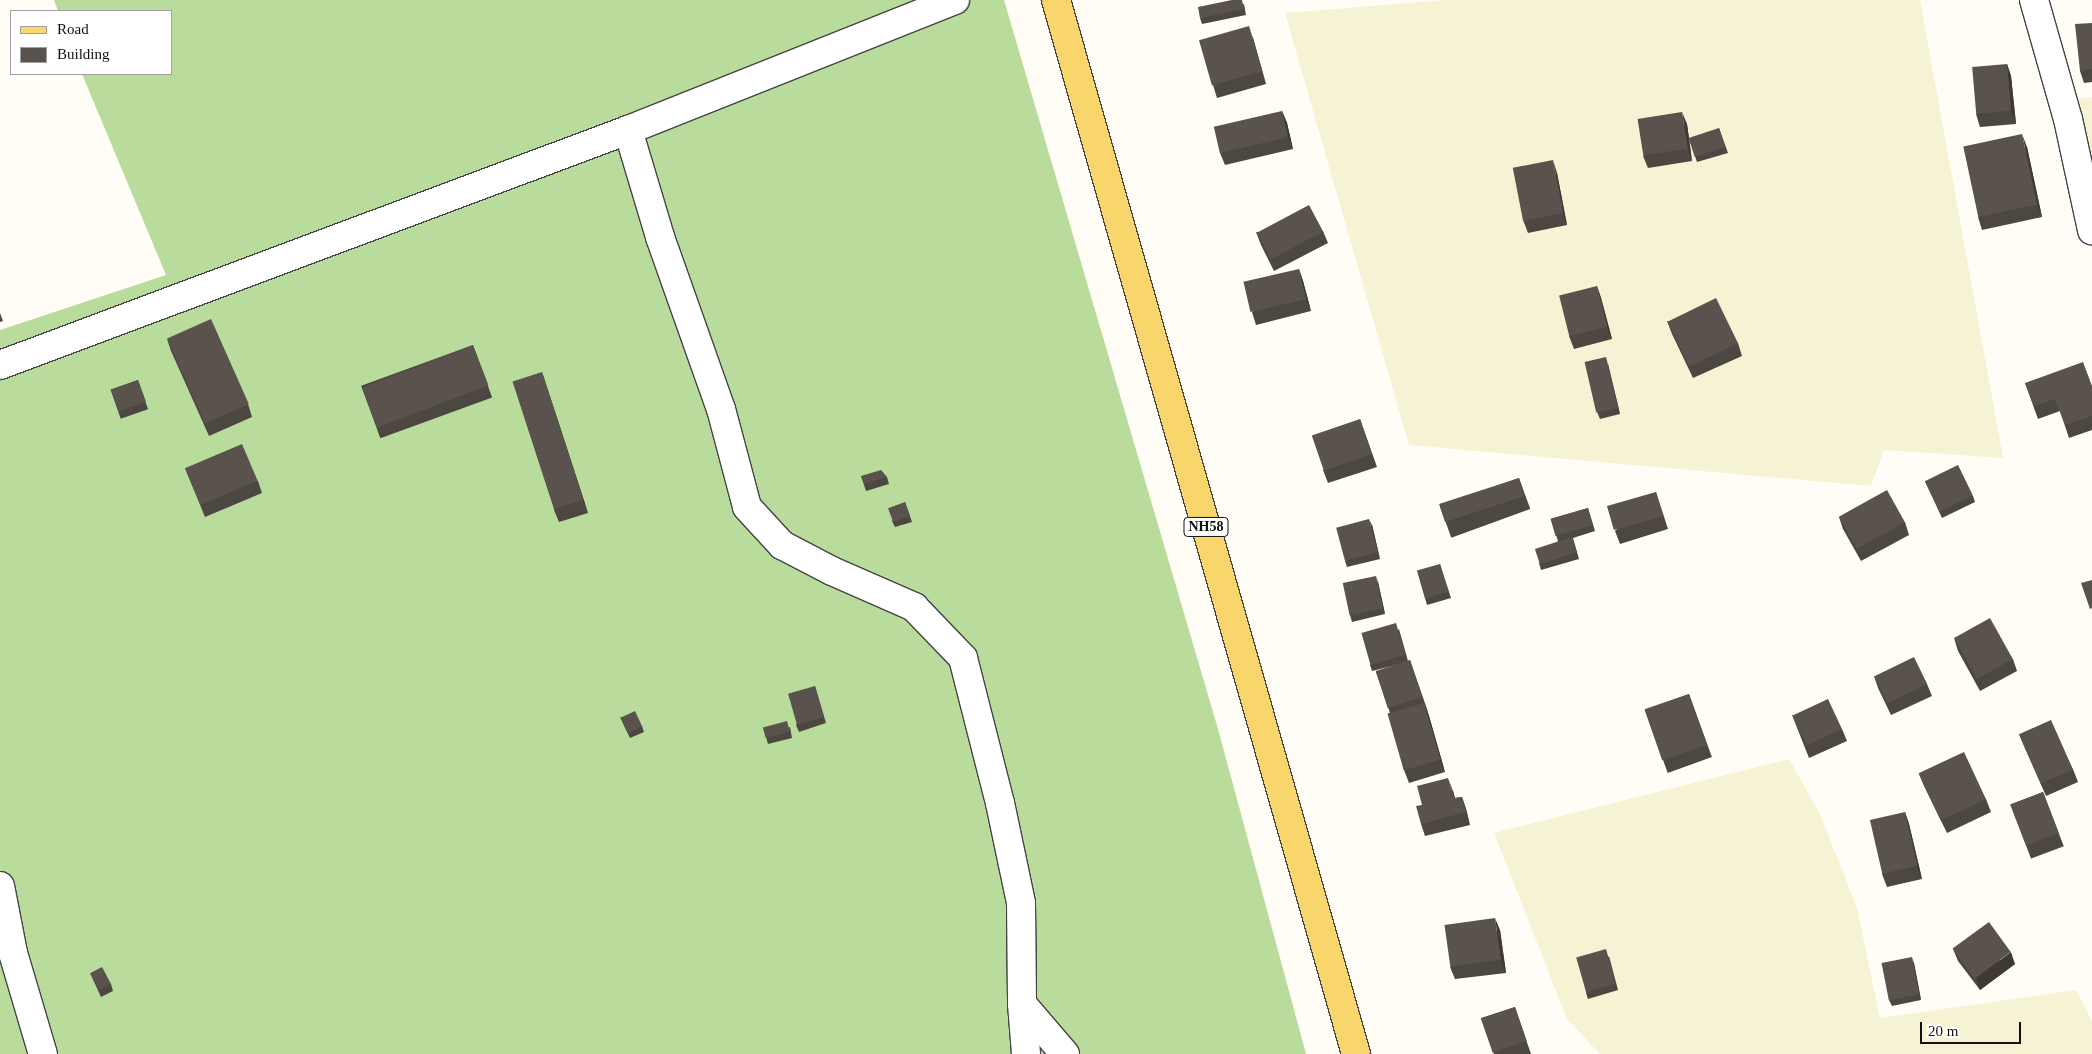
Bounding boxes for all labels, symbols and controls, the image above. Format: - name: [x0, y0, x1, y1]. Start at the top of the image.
- legend: [10, 10, 172, 75]
- text: Road: [57, 21, 89, 37]
- text: Building: [57, 46, 110, 62]
- road number: NH58: [1181, 516, 1231, 538]
- scale bar: [1922, 1012, 2023, 1044]
- text: 20 m: [1928, 1023, 1958, 1039]

